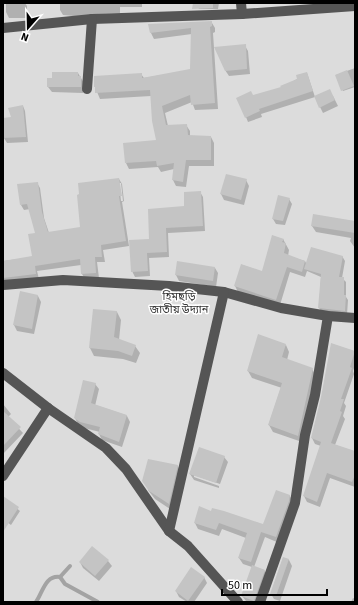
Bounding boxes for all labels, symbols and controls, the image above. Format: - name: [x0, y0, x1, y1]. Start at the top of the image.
- north arrow: [8, 8, 48, 48]
- text: N: [19, 29, 31, 45]
- park label: হিমছড়ি জাতীয় উদ্যান: [149, 289, 209, 317]
- scale bar: [222, 571, 327, 597]
- text: 50 m: [228, 577, 252, 594]

